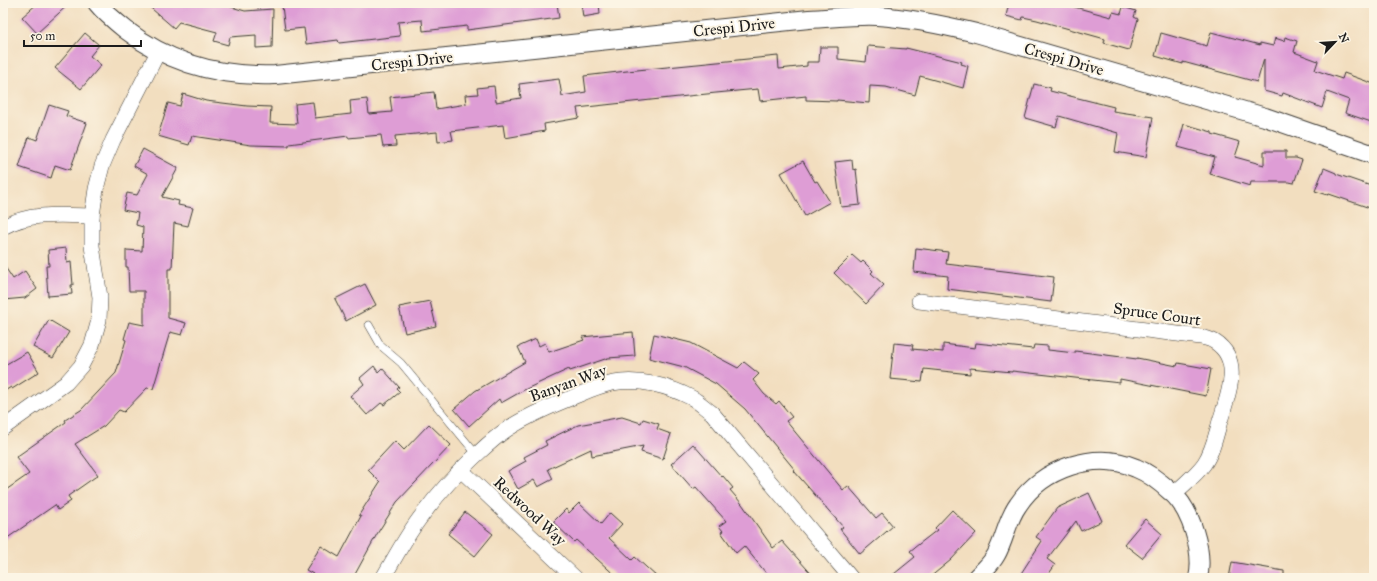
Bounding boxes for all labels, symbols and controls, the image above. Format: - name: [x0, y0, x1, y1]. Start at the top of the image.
- street label: Crespi Drive: [692, 13, 776, 41]
- scale bar: [24, 22, 141, 48]
- north arrow: [1315, 22, 1355, 62]
- text: 50 m: [30, 29, 55, 43]
- text: N: [1336, 31, 1352, 46]
- street label: Crespi Drive: [1022, 39, 1106, 80]
- street label: Crespi Drive: [370, 47, 454, 75]
- street label: Spruce Court: [1112, 298, 1202, 330]
- street label: Banyan Way: [527, 360, 610, 406]
- street label: Redwood Way: [490, 473, 571, 550]

